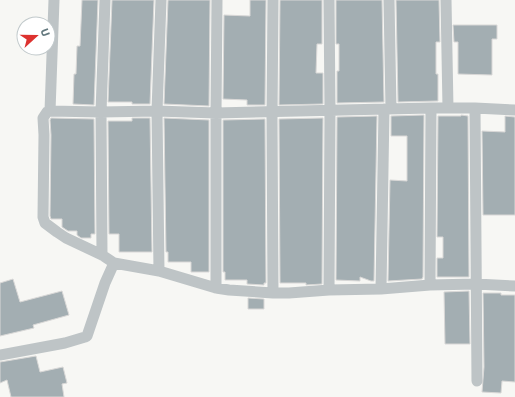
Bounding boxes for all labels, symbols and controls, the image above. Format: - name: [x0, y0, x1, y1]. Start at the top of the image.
- north arrow: [16, 16, 56, 56]
- text: U: [37, 26, 53, 38]

